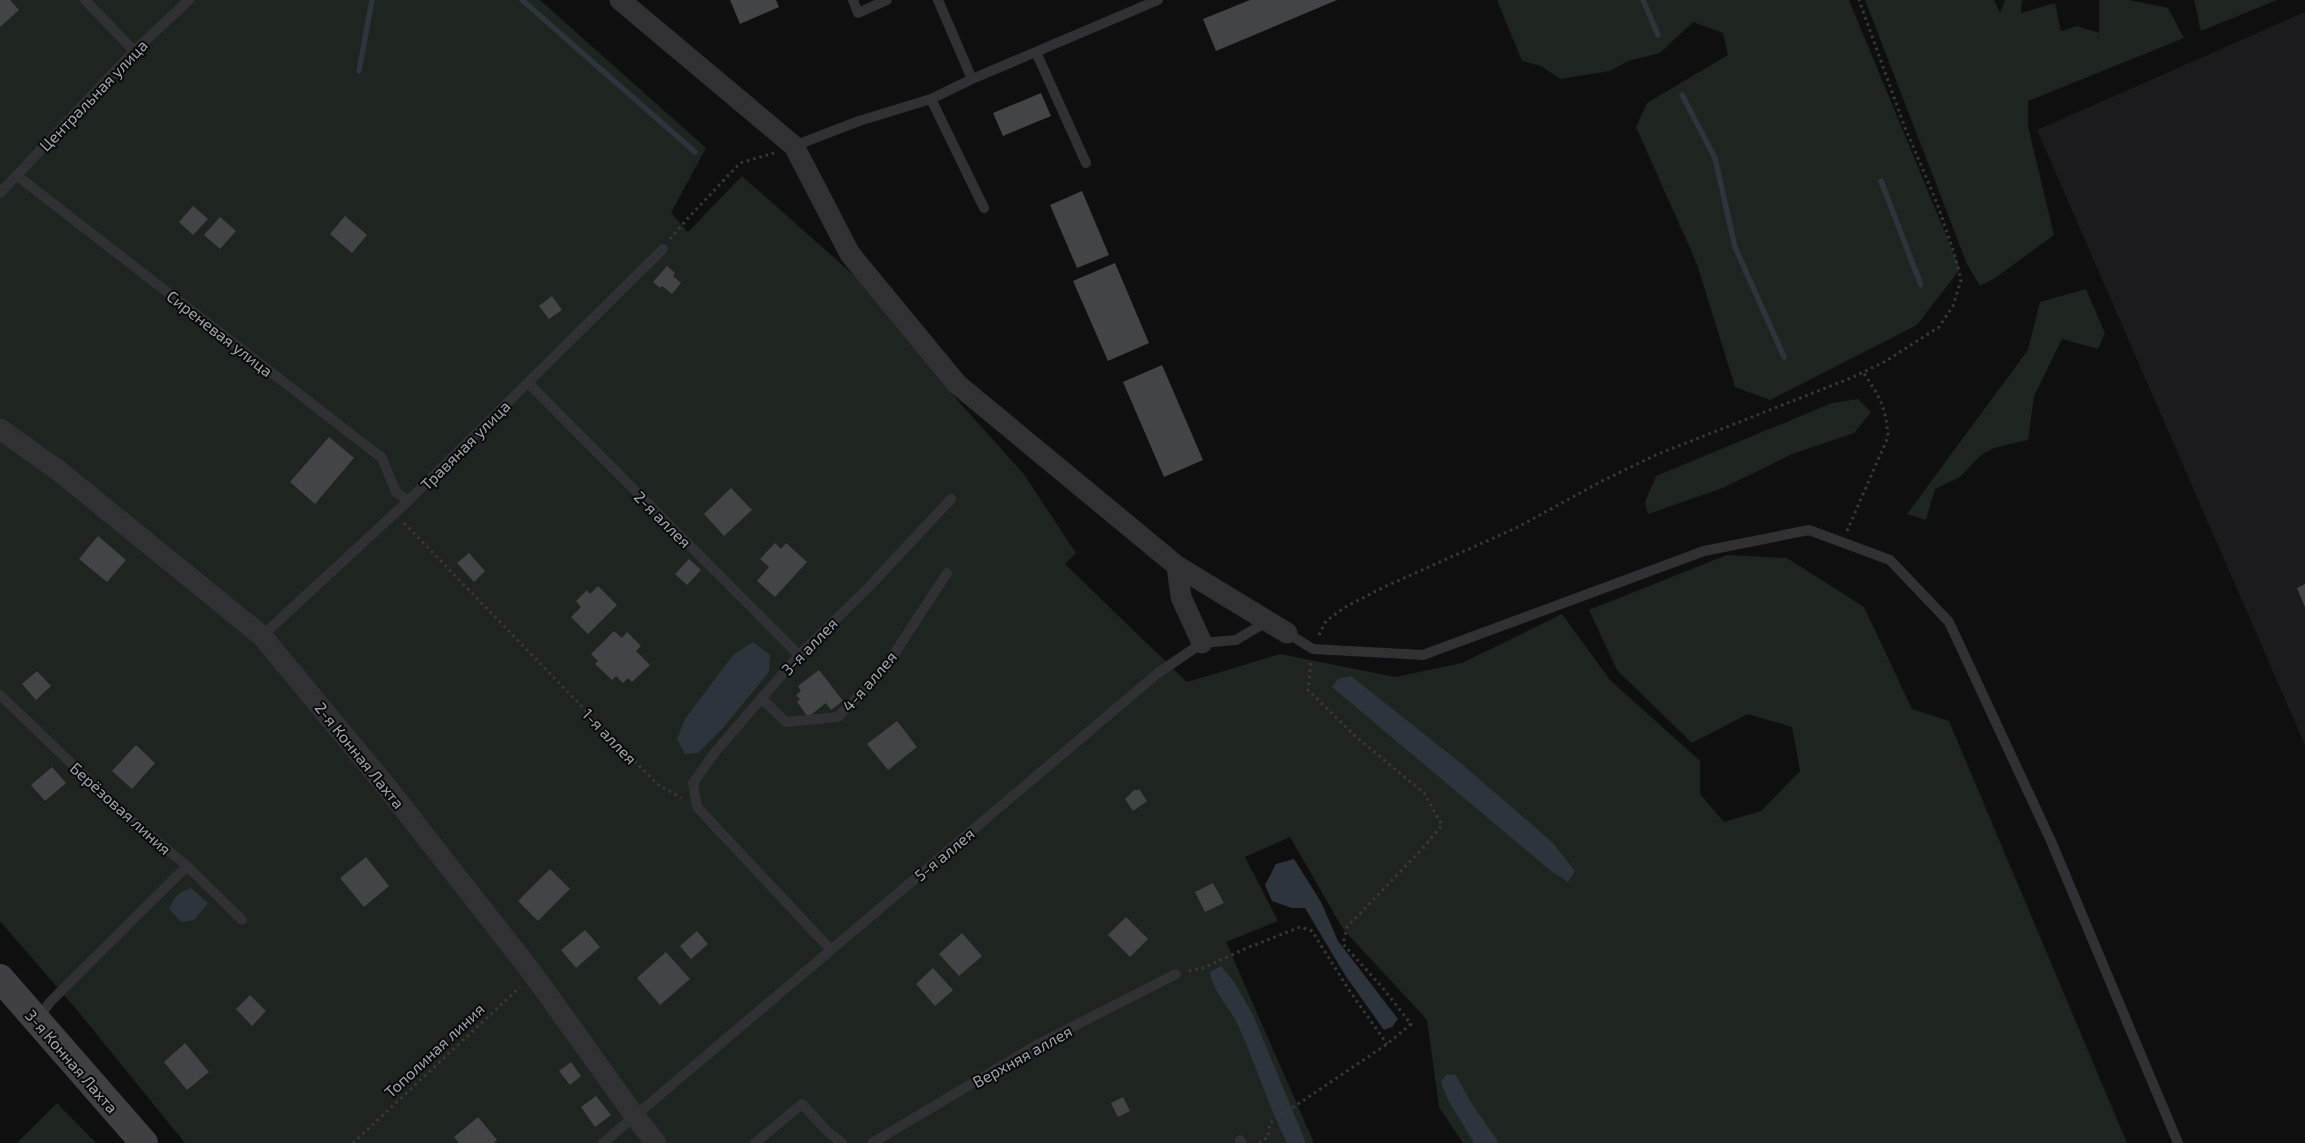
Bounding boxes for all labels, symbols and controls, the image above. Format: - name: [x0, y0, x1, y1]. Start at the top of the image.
- street label: Центральная улица: [35, 35, 152, 155]
- street label: Сиреневая улица: [163, 286, 277, 381]
- street label: Травяная улица: [416, 396, 514, 494]
- street label: 2-я аллея: [631, 487, 695, 551]
- street label: 3-я аллея: [777, 613, 841, 679]
- street label: 4-я аллея: [838, 647, 900, 715]
- street label: 2-я Конная Лахта: [311, 698, 409, 812]
- street label: 1-я аллея: [579, 704, 641, 768]
- street label: Берёзовая линия: [67, 758, 175, 858]
- street label: 5-я аллея: [910, 824, 978, 884]
- street label: Тополиная линия: [380, 999, 488, 1101]
- street label: 3-я Конная Лахта: [22, 1005, 122, 1117]
- street label: Верхняя аллея: [969, 1021, 1075, 1091]

